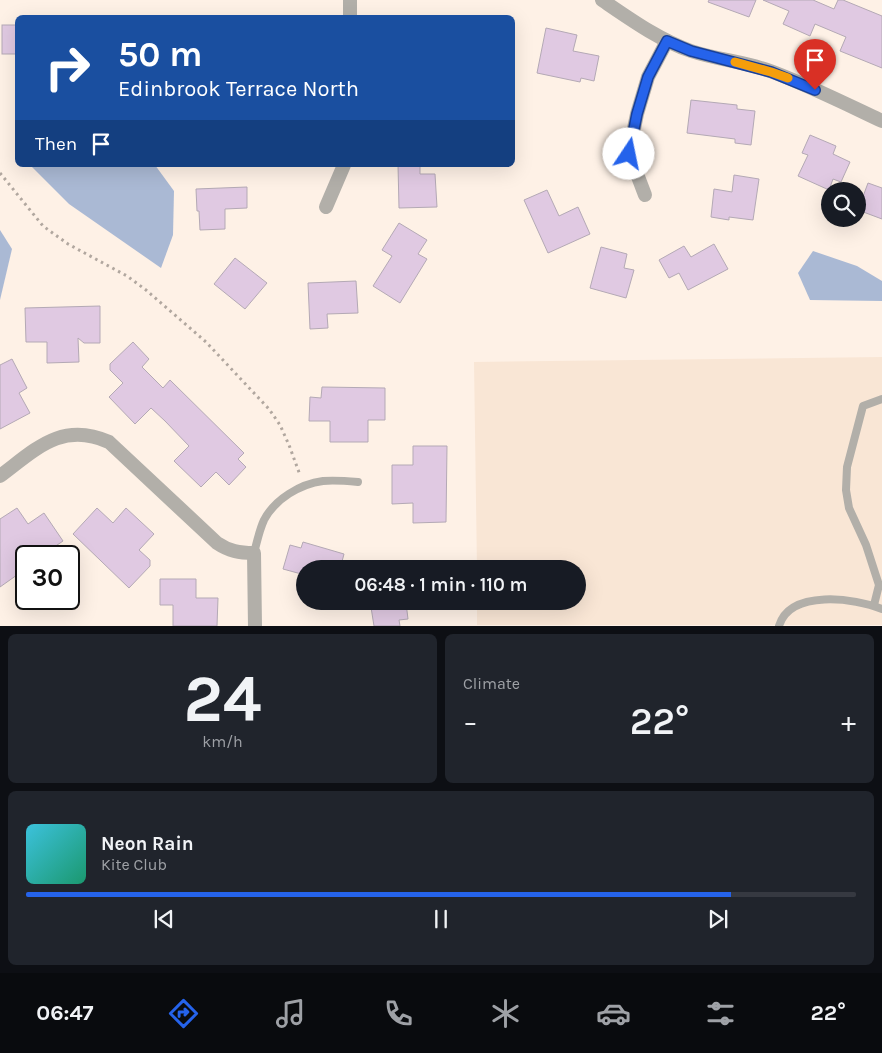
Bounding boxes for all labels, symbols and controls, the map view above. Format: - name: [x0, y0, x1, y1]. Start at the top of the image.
- text: 50 m: [118, 34, 203, 75]
- icon: right: [35, 35, 100, 100]
- pin: [794, 39, 836, 90]
- icon: arrive: [801, 46, 829, 74]
- text: Edinbrook Terrace North: [118, 76, 359, 102]
- position arrow: [602, 127, 654, 179]
- icon: arrive: [87, 130, 115, 158]
- text: Then: [35, 133, 77, 155]
- map controls: [821, 182, 866, 227]
- button: search: [821, 182, 866, 227]
- speed limit sign: 30: [15, 545, 80, 610]
- text: 06:48 · 1 min · 110 m: [355, 574, 527, 596]
- text: 24: [183, 661, 262, 737]
- text: Climate: [463, 674, 520, 693]
- text: 22°: [630, 699, 689, 744]
- text: −: [463, 705, 478, 738]
- text: +: [841, 705, 856, 738]
- text: km/h: [202, 732, 243, 751]
- text: Neon Rain: [101, 833, 194, 855]
- text: Kite Club: [101, 855, 167, 874]
- icon: previous: [150, 905, 178, 933]
- icon: pause: [427, 905, 455, 933]
- icon: next: [704, 905, 732, 933]
- icon: directions: [166, 996, 201, 1031]
- icon: music: [273, 996, 308, 1031]
- icon: phone: [381, 996, 416, 1031]
- icon: climate: [488, 996, 523, 1031]
- icon: car: [596, 996, 631, 1031]
- icon: filters: [703, 996, 738, 1031]
- text: 06:47: [36, 1000, 93, 1026]
- text: 22°: [811, 1000, 846, 1026]

